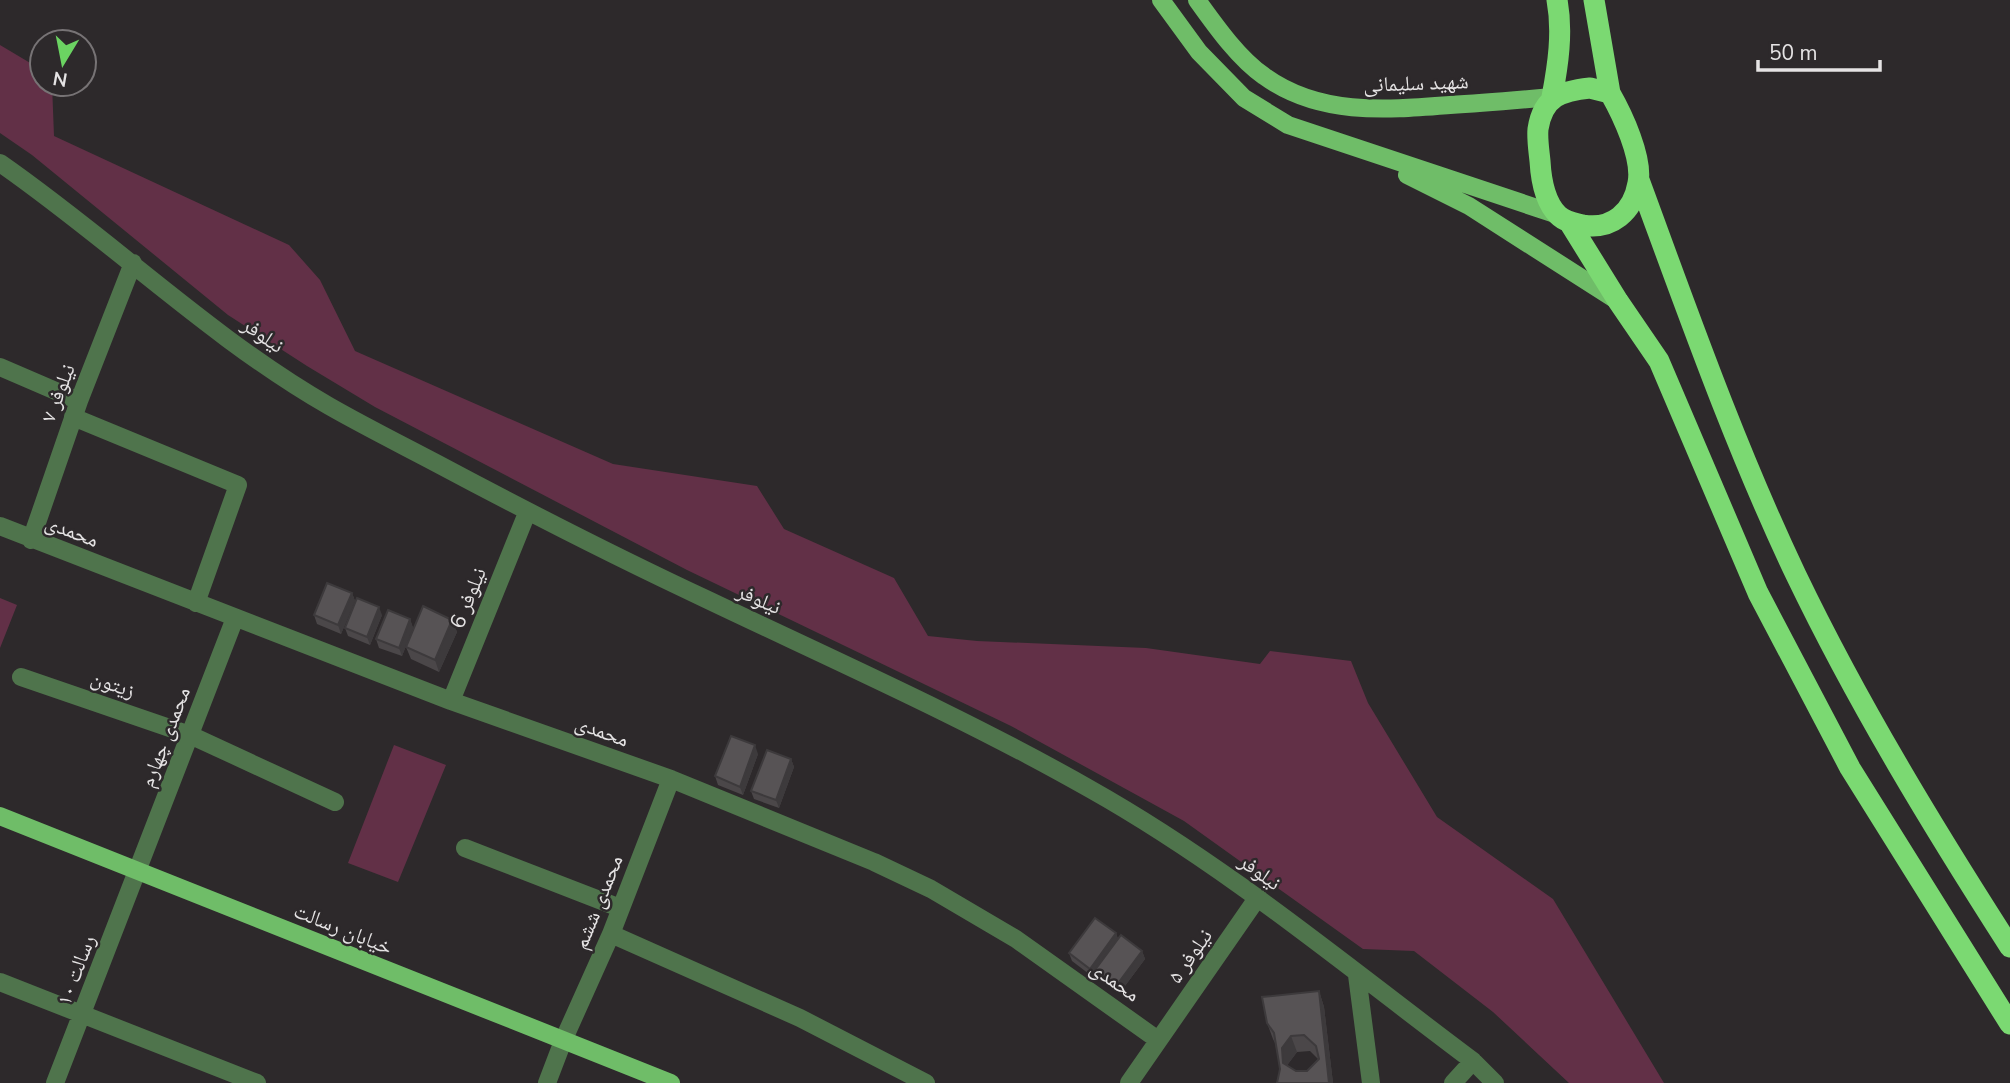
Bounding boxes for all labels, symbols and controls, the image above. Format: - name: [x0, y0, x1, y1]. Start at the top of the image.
- north arrow: [28, 28, 98, 98]
- scale bar: [1758, 28, 1881, 72]
- text: 50 m: [1769, 39, 1818, 67]
- text: N: [51, 65, 69, 93]
- street label: شهید سلیمانی: [1363, 67, 1469, 99]
- street label: نیلوفر: [235, 310, 290, 360]
- street label: نیلوفر ۷: [34, 360, 82, 426]
- street label: محمدی: [41, 508, 103, 554]
- street label: نیلوفر 6: [443, 563, 493, 633]
- street label: نیلوفر: [732, 577, 786, 621]
- street label: زیتون: [87, 663, 139, 705]
- street label: محمدی چهارم: [133, 683, 197, 791]
- street label: محمدی: [571, 708, 633, 754]
- street label: نیلوفر: [1233, 847, 1287, 897]
- street label: محمدی ششم: [566, 851, 630, 953]
- street label: خیابان رسالت: [290, 897, 396, 961]
- street label: نیلوفر ۵: [1161, 923, 1219, 989]
- street label: رسالت ۱۰: [50, 931, 102, 1009]
- street label: محمدی: [1084, 954, 1146, 1008]

